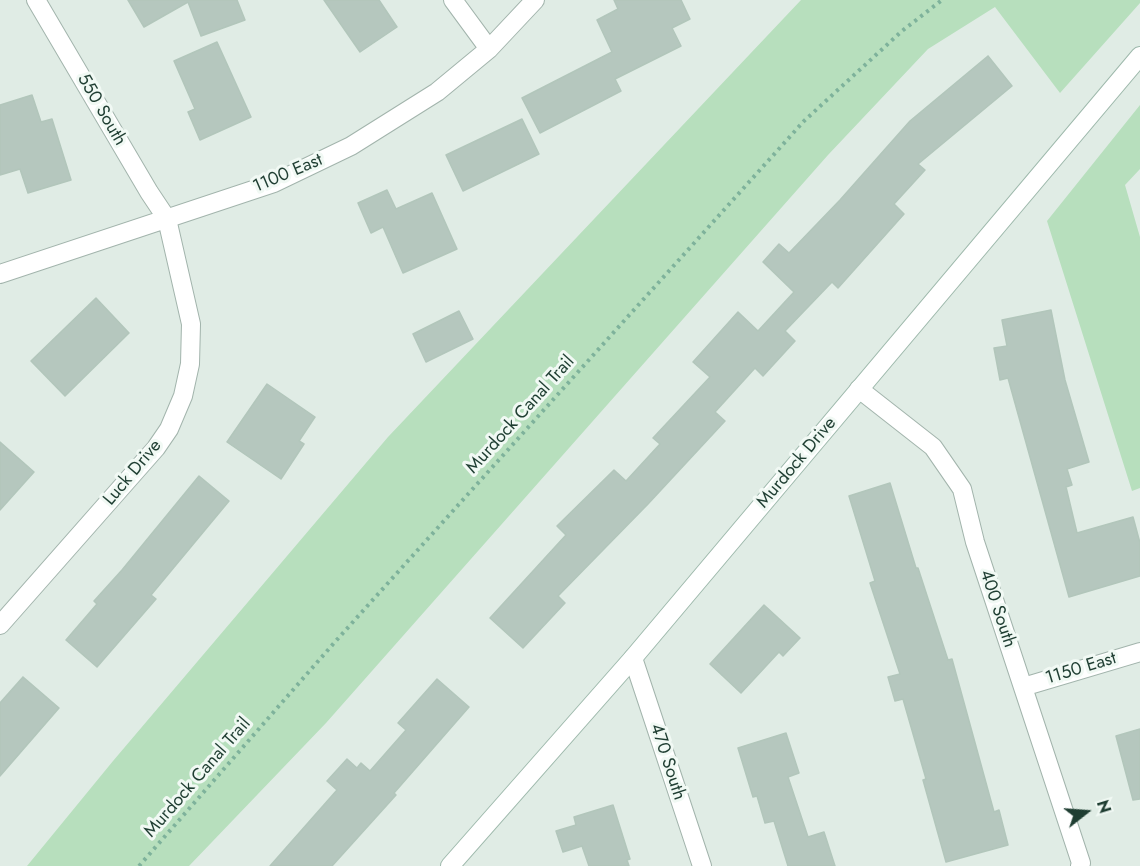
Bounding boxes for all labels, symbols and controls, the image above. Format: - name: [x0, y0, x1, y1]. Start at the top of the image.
- street label: 550 South: [72, 70, 130, 150]
- street label: 1100 East: [250, 150, 326, 198]
- street label: Murdock Canal Trail: [462, 352, 580, 478]
- street label: Murdock Drive: [753, 413, 841, 513]
- street label: Luck Drive: [99, 436, 167, 510]
- street label: 400 South: [974, 567, 1020, 651]
- street label: 1150 East: [1043, 648, 1119, 690]
- street label: Murdock Canal Trail: [140, 714, 256, 842]
- street label: 470 South: [645, 721, 689, 803]
- north arrow: [1056, 782, 1116, 842]
- text: N: [1091, 797, 1117, 816]

